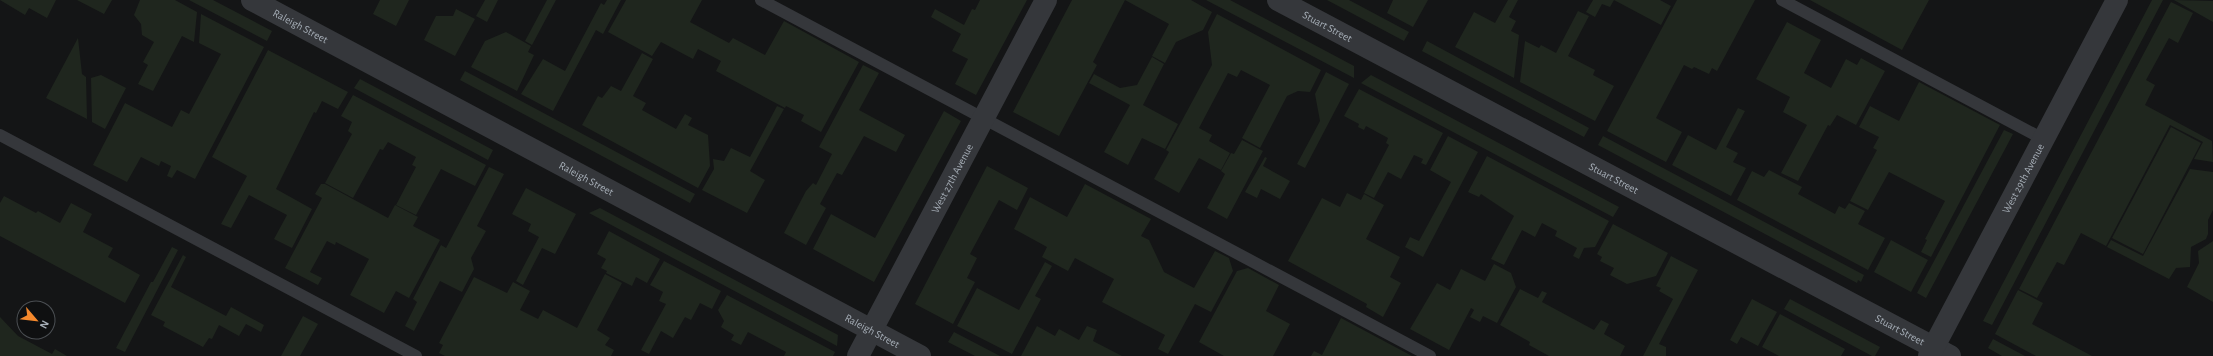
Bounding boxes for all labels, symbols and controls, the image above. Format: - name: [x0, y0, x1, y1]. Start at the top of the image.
- street label: Raleigh Street: [271, 7, 330, 46]
- street label: Stuart Street: [1301, 9, 1354, 44]
- street label: West 27th Avenue: [930, 142, 975, 215]
- street label: West 29th Avenue: [2000, 142, 2046, 215]
- street label: Raleigh Street: [557, 160, 616, 198]
- street label: Stuart Street: [1587, 161, 1640, 196]
- north arrow: [16, 300, 56, 340]
- street label: Raleigh Street: [843, 312, 902, 350]
- street label: Stuart Street: [1873, 312, 1927, 348]
- text: N: [38, 318, 51, 330]

